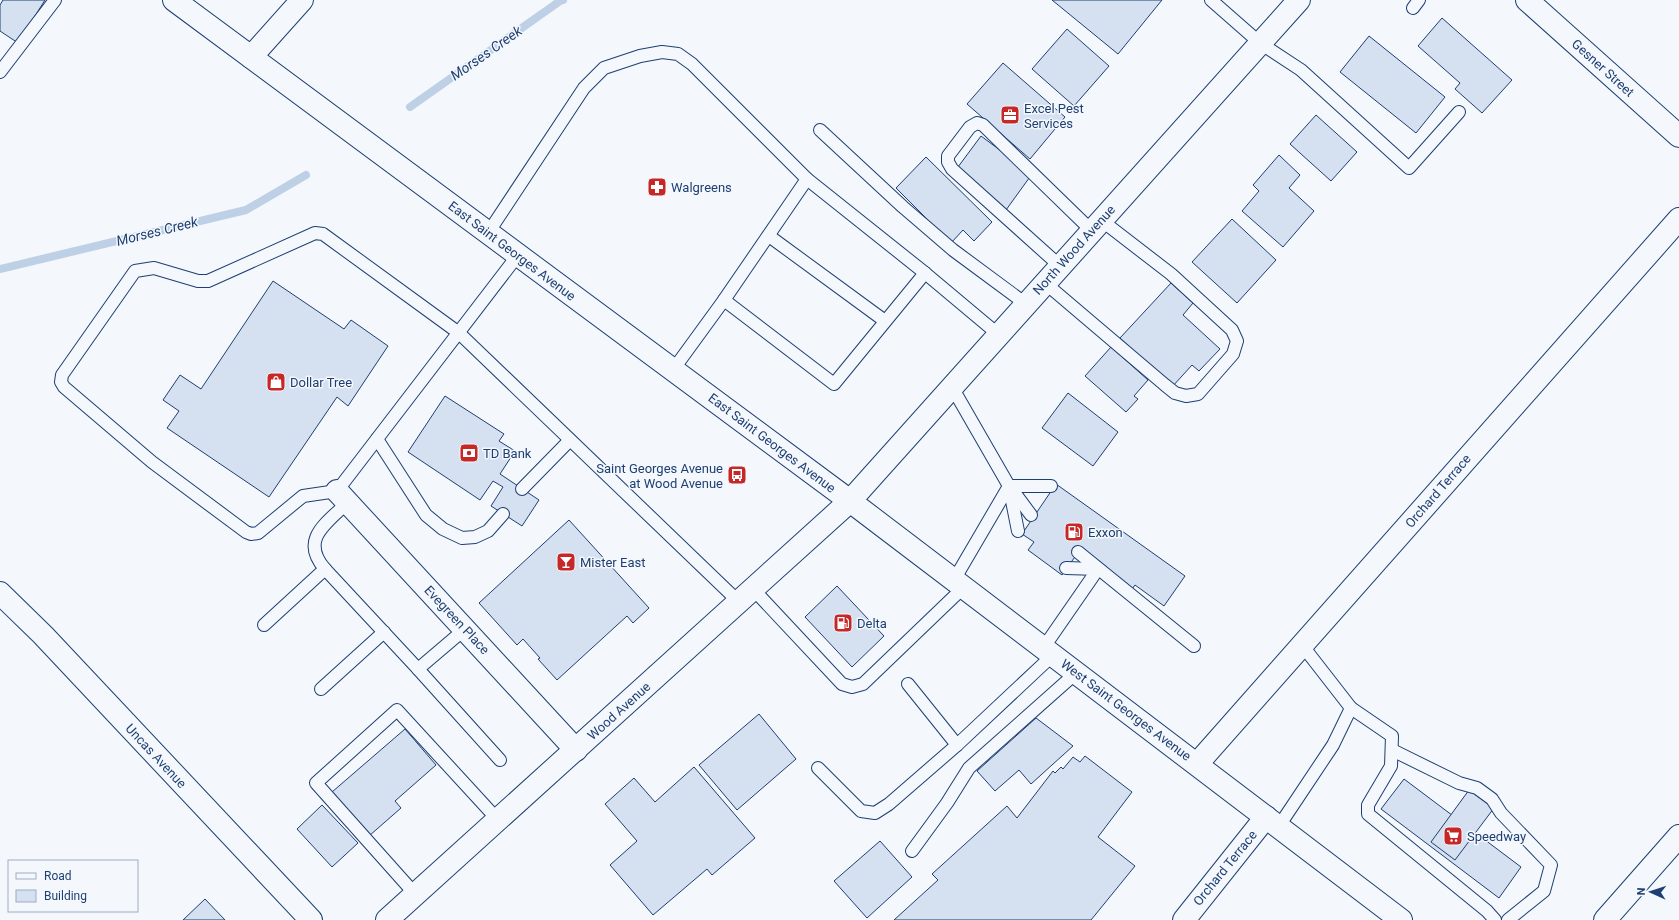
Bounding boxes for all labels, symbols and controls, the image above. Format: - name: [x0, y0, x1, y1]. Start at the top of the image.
- water label: Morses Creek: [447, 22, 526, 83]
- street label: Gesner Street: [1569, 36, 1637, 100]
- place label: Excel Pest Services: [1024, 101, 1084, 131]
- office icon: Excel Pest Services: [999, 104, 1021, 126]
- pharmacy icon: Walgreens: [646, 176, 668, 198]
- place label: Walgreens: [671, 180, 732, 195]
- street label: East Saint Georges Avenue: [445, 198, 579, 304]
- street label: North Wood Avenue: [1030, 202, 1118, 298]
- water label: Morses Creek: [115, 213, 200, 249]
- shop icon: Dollar Tree: [265, 371, 287, 393]
- place label: Dollar Tree: [290, 375, 352, 390]
- street label: East Saint Georges Avenue: [705, 390, 839, 496]
- bank icon: TD Bank: [458, 442, 480, 464]
- place label: TD Bank: [483, 446, 532, 461]
- street label: Orchard Terrace: [1402, 451, 1474, 531]
- place label: Saint Georges Avenue at Wood Avenue: [596, 461, 723, 491]
- bus stop icon: Saint Georges Avenue at Wood Avenue: [726, 464, 748, 486]
- fuel station icon: Exxon: [1063, 521, 1085, 543]
- place label: Exxon: [1088, 525, 1123, 540]
- bar icon: Mister East: [555, 551, 577, 573]
- place label: Mister East: [580, 555, 645, 570]
- street label: Evegreen Place: [421, 583, 493, 657]
- fuel station icon: Delta: [832, 612, 854, 634]
- place label: Delta: [857, 616, 887, 631]
- street label: West Saint Georges Avenue: [1058, 656, 1194, 764]
- street label: Wood Avenue: [585, 679, 654, 743]
- street label: Uncas Avenue: [123, 721, 189, 791]
- supermarket icon: Speedway: [1442, 825, 1464, 847]
- street label: Orchard Terrace: [1190, 827, 1260, 909]
- place label: Speedway: [1467, 829, 1526, 844]
- legend: [8, 860, 138, 912]
- text: Road: [44, 869, 72, 883]
- north arrow: [1631, 872, 1671, 912]
- text: N: [1635, 887, 1648, 896]
- text: Building: [44, 889, 87, 903]

